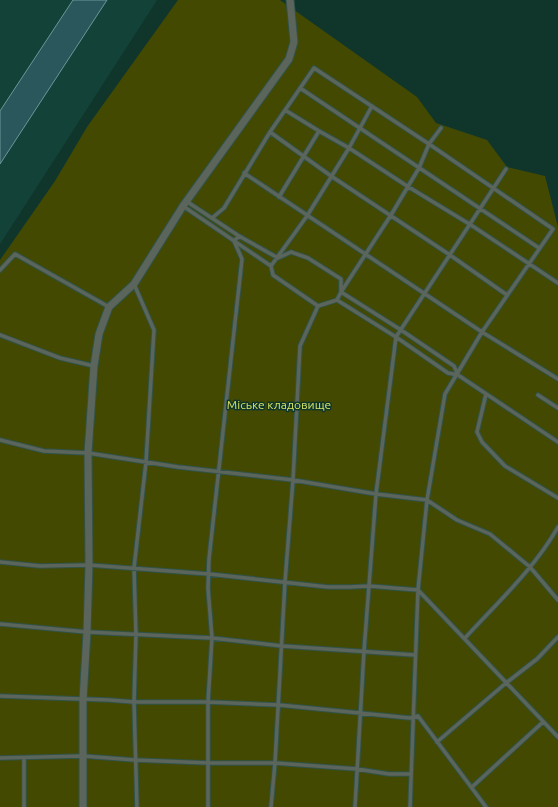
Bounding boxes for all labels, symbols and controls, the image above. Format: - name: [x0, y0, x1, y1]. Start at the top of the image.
- park label: Міське кладовище: [227, 398, 331, 411]

